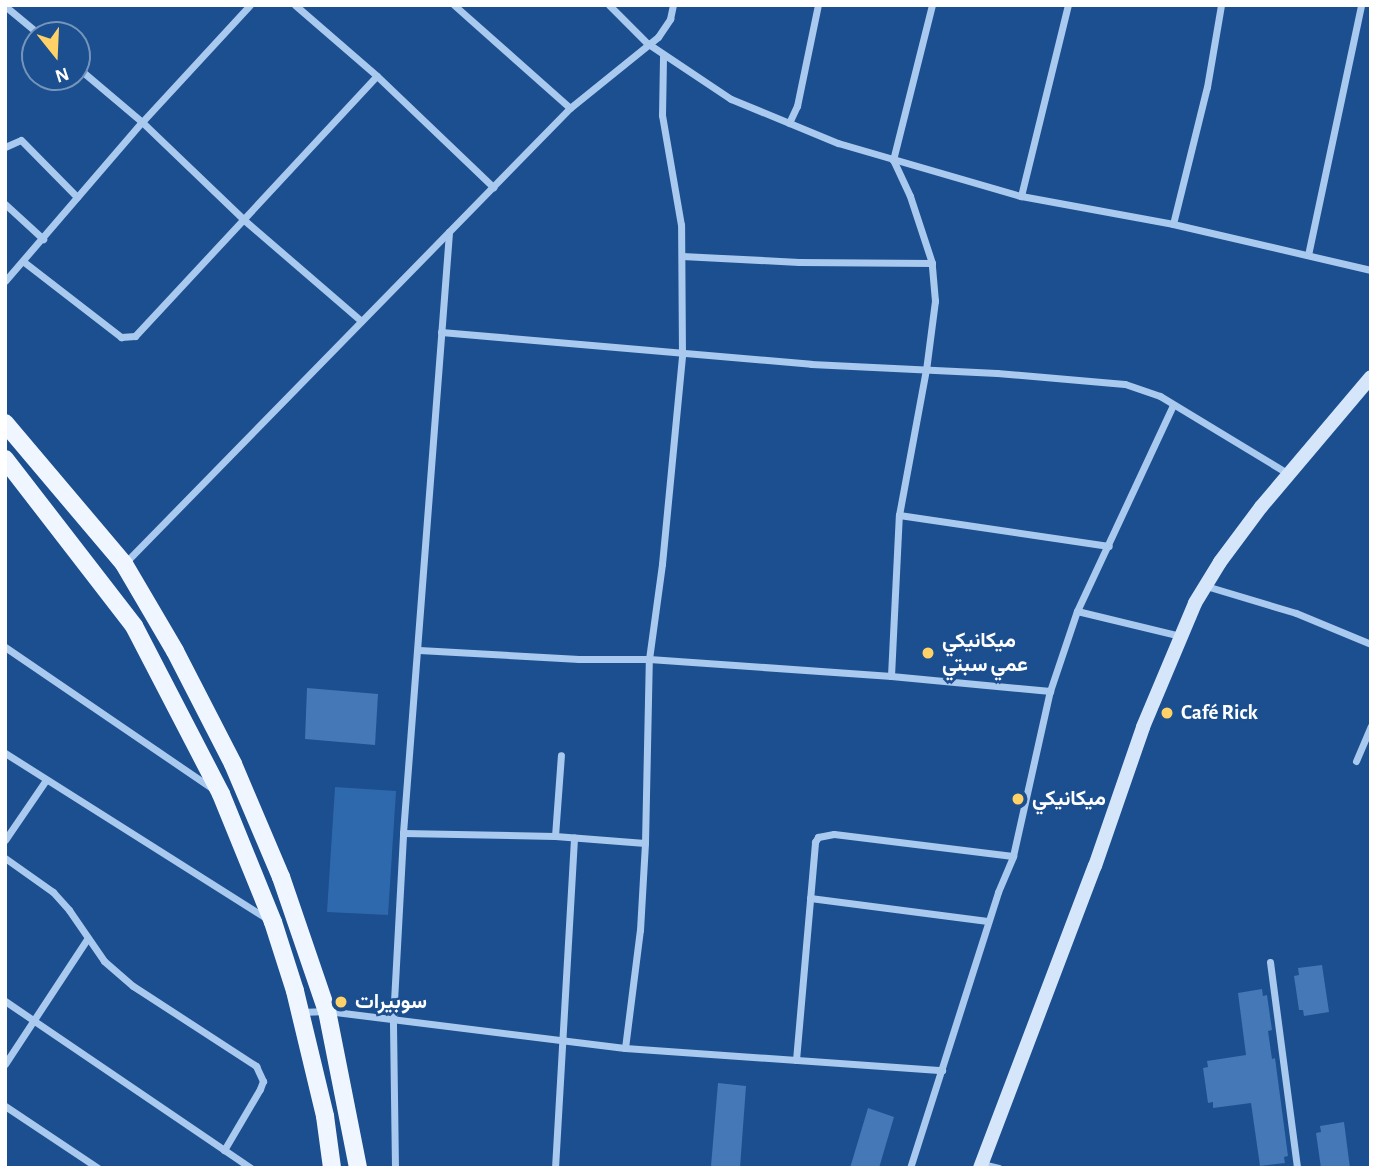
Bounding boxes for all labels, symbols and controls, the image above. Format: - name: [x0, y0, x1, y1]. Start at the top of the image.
- north arrow: [21, 21, 91, 91]
- text: N: [53, 63, 71, 86]
- place label: ميكانيكي عمي سبتي: [942, 628, 1028, 678]
- marker: ميكانيكي عمي سبتي: [920, 645, 936, 661]
- place label: Café Rick: [1181, 700, 1258, 726]
- marker: Café Rick: [1159, 705, 1175, 721]
- place label: ميكانيكي: [1032, 786, 1106, 812]
- marker: ميكانيكي: [1010, 791, 1026, 807]
- place label: سوبيرات: [355, 989, 427, 1015]
- marker: سوبيرات: [333, 994, 349, 1010]

